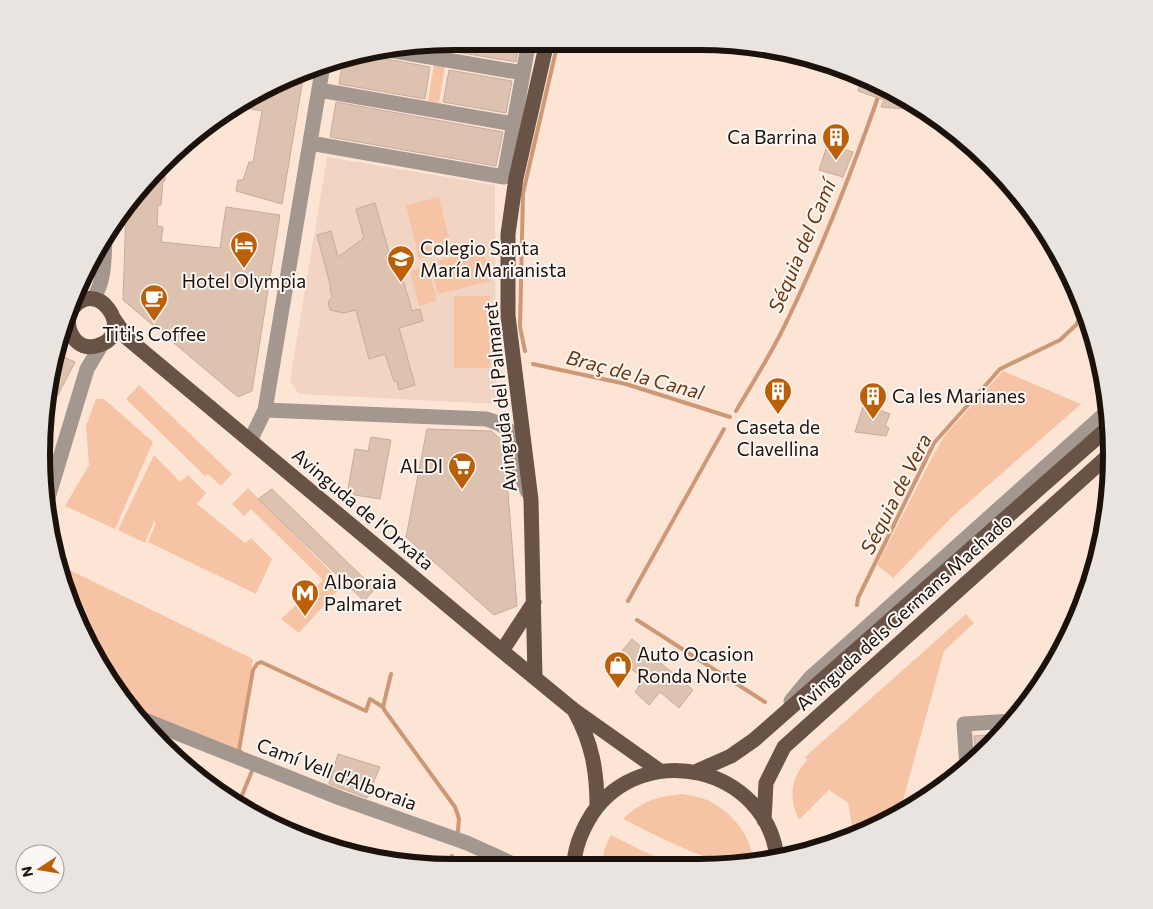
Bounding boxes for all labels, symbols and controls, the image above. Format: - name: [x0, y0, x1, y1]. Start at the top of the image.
- building icon: Ca Barrina: [821, 122, 851, 161]
- place label: Ca Barrina: [727, 125, 817, 148]
- water label: Séquia del Camí: [762, 173, 841, 316]
- hotel icon: Hotel Olympia: [229, 230, 259, 269]
- place label: Colegio Santa María Marianista: [420, 236, 566, 281]
- school or university icon: Colegio Santa María Marianista: [386, 244, 416, 283]
- place label: Hotel Olympia: [182, 269, 306, 292]
- cafe icon: Titi's Coffee: [139, 283, 169, 322]
- street label: Avinguda del Palmaret: [478, 301, 521, 493]
- place label: Titi's Coffee: [102, 322, 206, 345]
- water label: Braç de la Canal: [564, 344, 708, 404]
- building icon: Caseta de Clavellina: [763, 376, 793, 415]
- building icon: Ca les Marianes: [858, 381, 888, 420]
- place label: Ca les Marianes: [892, 384, 1026, 407]
- place label: Caseta de Clavellina: [736, 415, 820, 460]
- water label: Séquia de Vera: [854, 429, 936, 558]
- street label: Avinguda de l'Orxata: [288, 443, 439, 574]
- supermarket icon: ALDI: [447, 451, 477, 490]
- place label: ALDI: [400, 454, 443, 477]
- street label: Avinguda dels Germans Machado: [791, 508, 1017, 715]
- place label: Alboraia Palmaret: [324, 570, 402, 615]
- metro station icon: Alboraia Palmaret: [290, 578, 320, 617]
- place label: Auto Ocasion Ronda Norte: [637, 642, 754, 687]
- shop icon: Auto Ocasion Ronda Norte: [603, 650, 633, 689]
- street label: Camí Vell d'Alboraia: [254, 732, 420, 815]
- north arrow: [15, 844, 65, 894]
- text: N: [17, 865, 36, 879]

